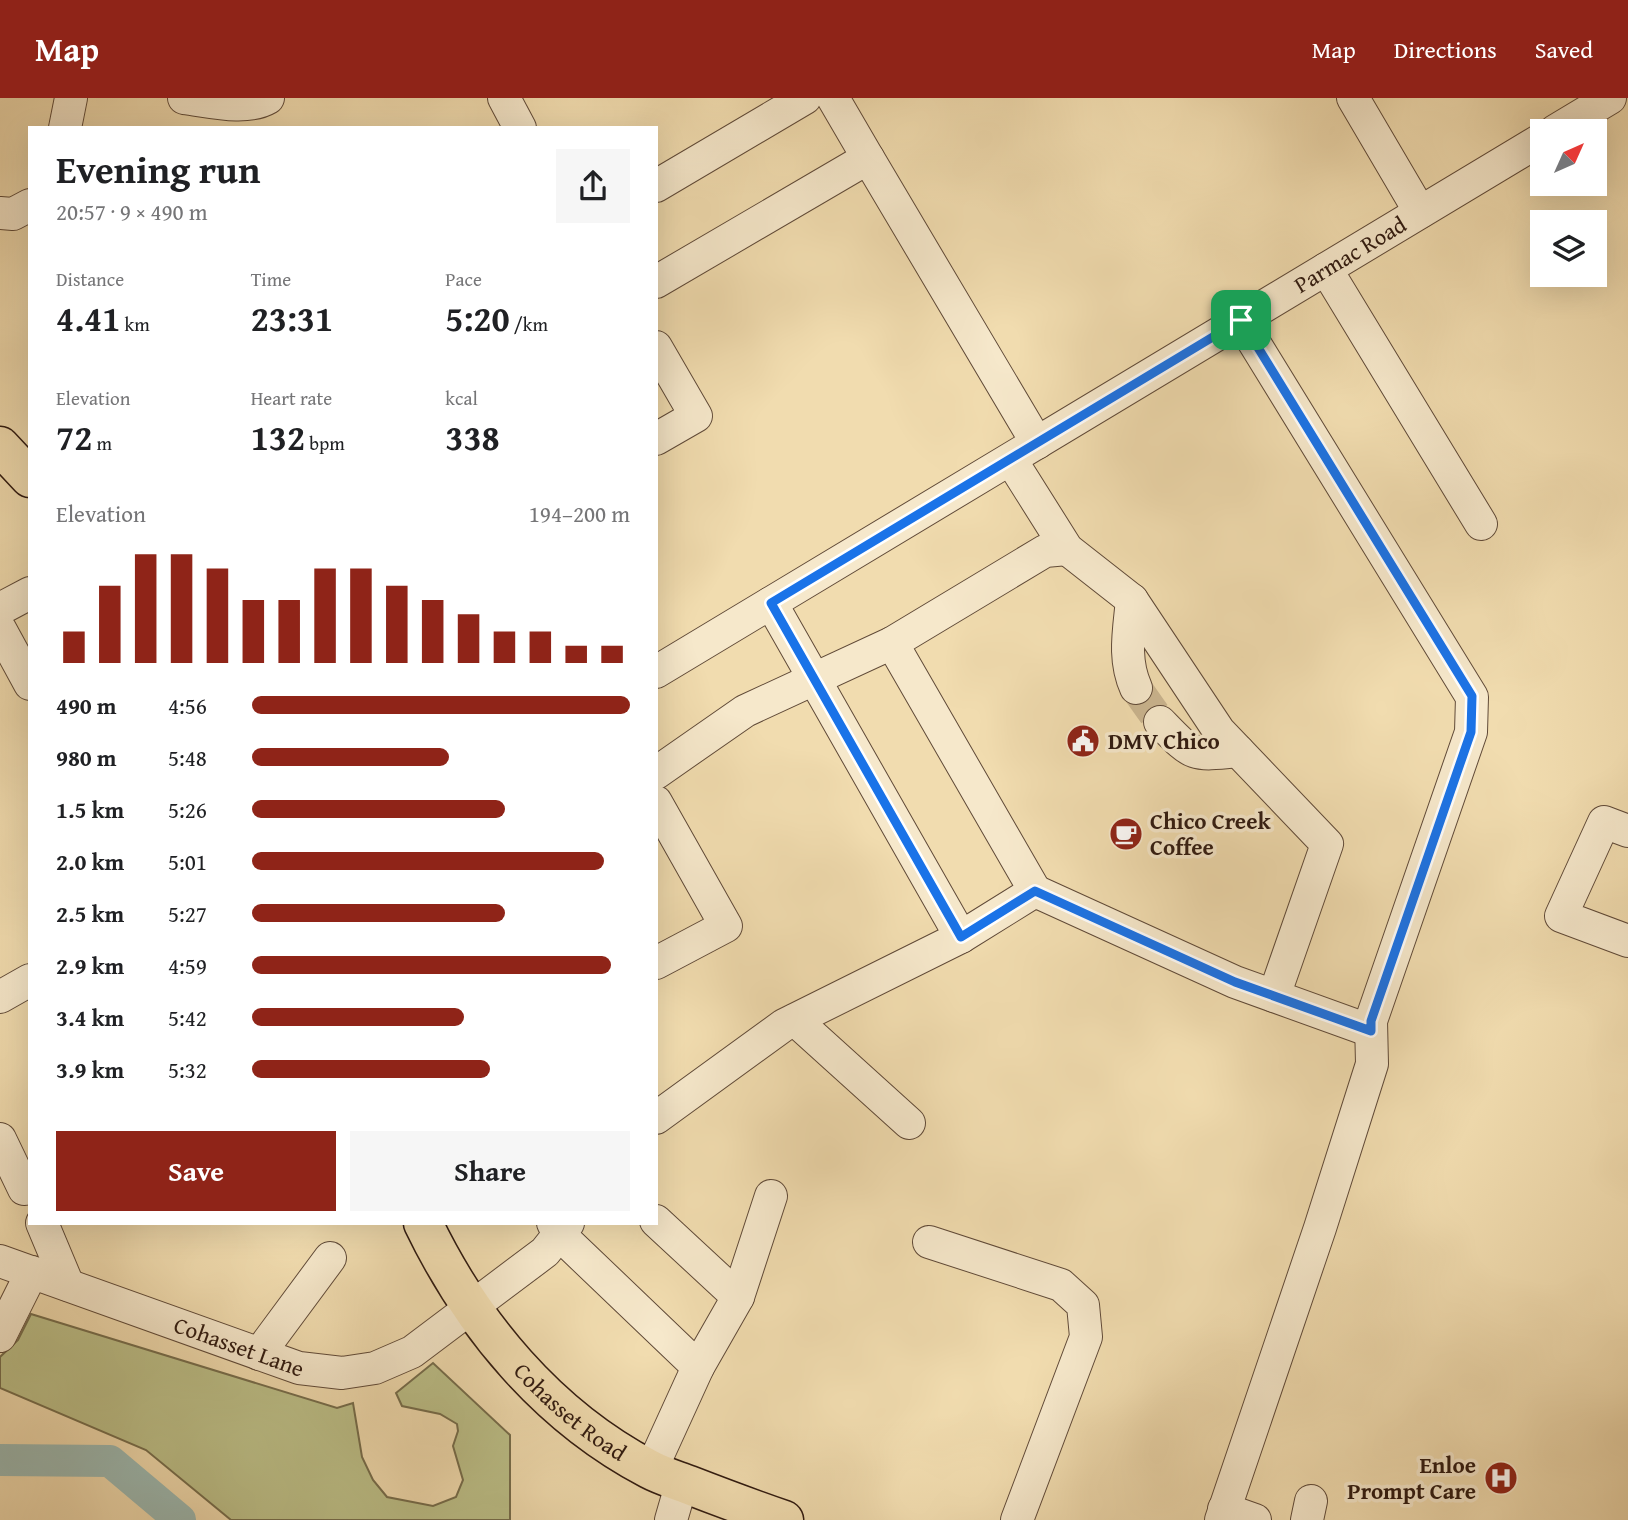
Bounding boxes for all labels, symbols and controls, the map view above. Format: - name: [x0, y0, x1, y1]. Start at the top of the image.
- text: Map: [35, 25, 99, 73]
- text: Map: [1312, 32, 1356, 67]
- text: Directions: [1394, 32, 1497, 67]
- text: Saved: [1535, 32, 1593, 67]
- north arrow: [1530, 119, 1606, 196]
- map controls: [1530, 119, 1607, 287]
- text: Evening run: [56, 141, 260, 197]
- button: share: [556, 149, 630, 223]
- text: 20:57 · 9 × 490 m: [56, 195, 208, 228]
- street label: Parmac Road: [1287, 207, 1413, 301]
- button: layers: [1530, 210, 1607, 287]
- text: Distance: [56, 265, 124, 293]
- text: Time: [251, 265, 291, 293]
- text: Pace: [445, 265, 482, 293]
- pin: [1211, 290, 1271, 350]
- text: 4.41: [56, 293, 120, 344]
- text: 23:31: [251, 293, 333, 344]
- text: 5:20: [445, 293, 510, 344]
- icon: arrive: [1222, 301, 1260, 339]
- text: km: [120, 310, 150, 338]
- text: /km: [510, 310, 548, 338]
- text: Elevation: [56, 384, 130, 412]
- text: Heart rate: [251, 384, 332, 412]
- text: kcal: [445, 384, 478, 412]
- text: 72: [56, 412, 92, 463]
- text: 132: [251, 412, 305, 463]
- text: 338: [445, 412, 500, 463]
- text: m: [92, 429, 112, 457]
- text: bpm: [305, 429, 345, 457]
- text: Elevation: [56, 497, 146, 530]
- text: 194–200 m: [529, 497, 630, 530]
- text: 490 m: [56, 689, 117, 722]
- text: 4:56: [168, 689, 207, 722]
- public building icon: DMV Chico: [1064, 722, 1102, 760]
- place label: DMV Chico: [1108, 724, 1220, 757]
- text: 980 m: [56, 741, 117, 774]
- text: 5:48: [168, 741, 207, 774]
- text: 1.5 km: [56, 793, 124, 826]
- text: 5:26: [168, 793, 207, 826]
- place label: Chico Creek Coffee: [1150, 804, 1271, 863]
- cafe icon: Chico Creek Coffee: [1107, 815, 1145, 853]
- text: 2.0 km: [56, 845, 124, 878]
- text: 5:01: [168, 845, 207, 878]
- text: 2.5 km: [56, 897, 124, 930]
- text: 5:27: [168, 897, 207, 930]
- text: 2.9 km: [56, 949, 124, 982]
- text: 4:59: [168, 949, 207, 982]
- text: 3.4 km: [56, 1001, 124, 1034]
- text: 5:42: [168, 1001, 207, 1034]
- text: 3.9 km: [56, 1053, 124, 1086]
- text: 5:32: [168, 1053, 207, 1086]
- button: Save: [56, 1131, 336, 1211]
- button: Share: [350, 1131, 630, 1211]
- street label: Cohasset Lane: [170, 1308, 309, 1385]
- street label: Cohasset Road: [507, 1355, 634, 1469]
- place label: Enloe Prompt Care: [1347, 1448, 1476, 1507]
- hospital icon: Enloe Prompt Care: [1482, 1459, 1520, 1497]

